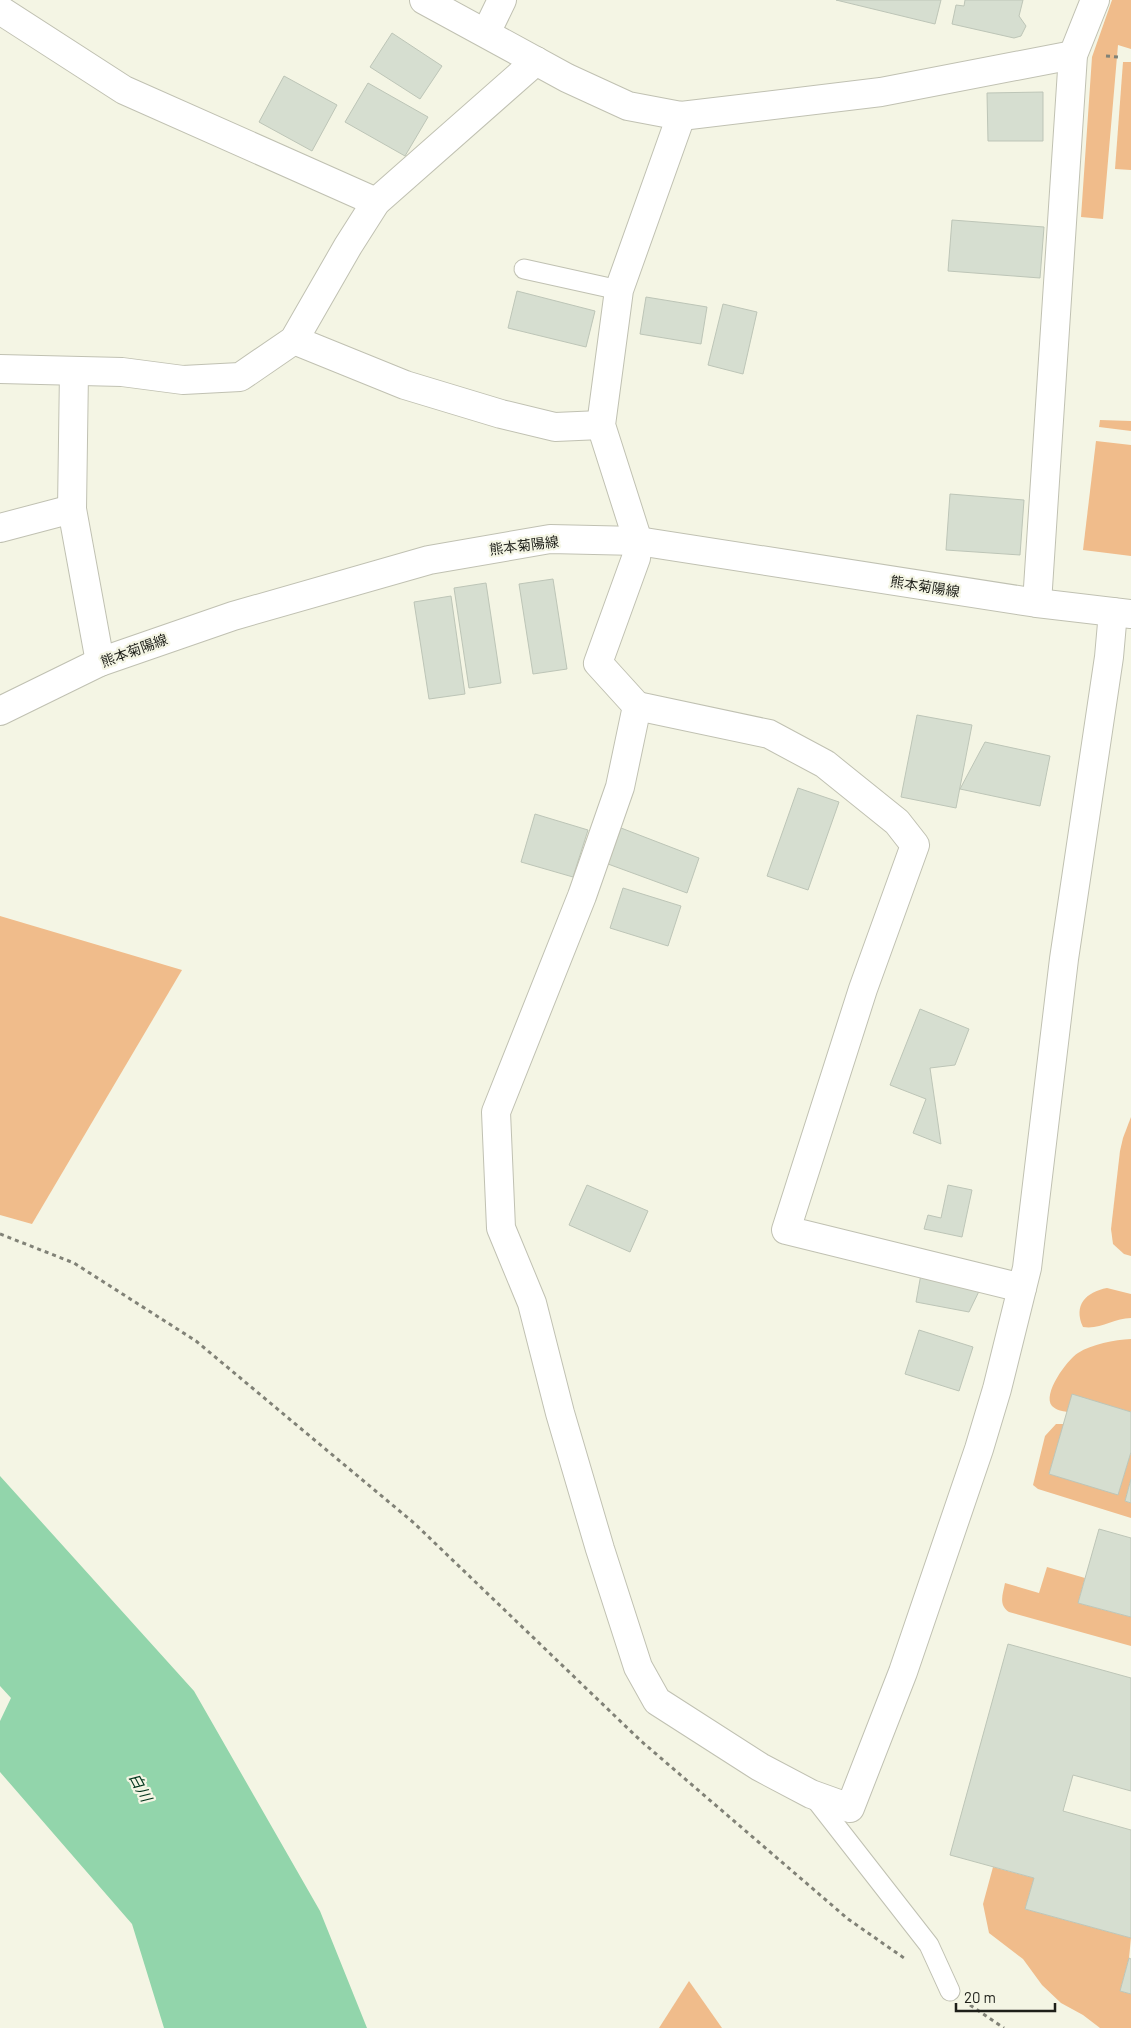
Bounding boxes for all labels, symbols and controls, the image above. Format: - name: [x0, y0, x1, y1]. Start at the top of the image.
- street label: 熊本菊陽線: [488, 532, 560, 558]
- street label: 熊本菊陽線: [889, 572, 961, 600]
- street label: 熊本菊陽線: [98, 630, 170, 670]
- water label: 白川: [126, 1770, 157, 1806]
- scale bar: [956, 1980, 1055, 2012]
- text: 20 m: [964, 1988, 996, 2006]

